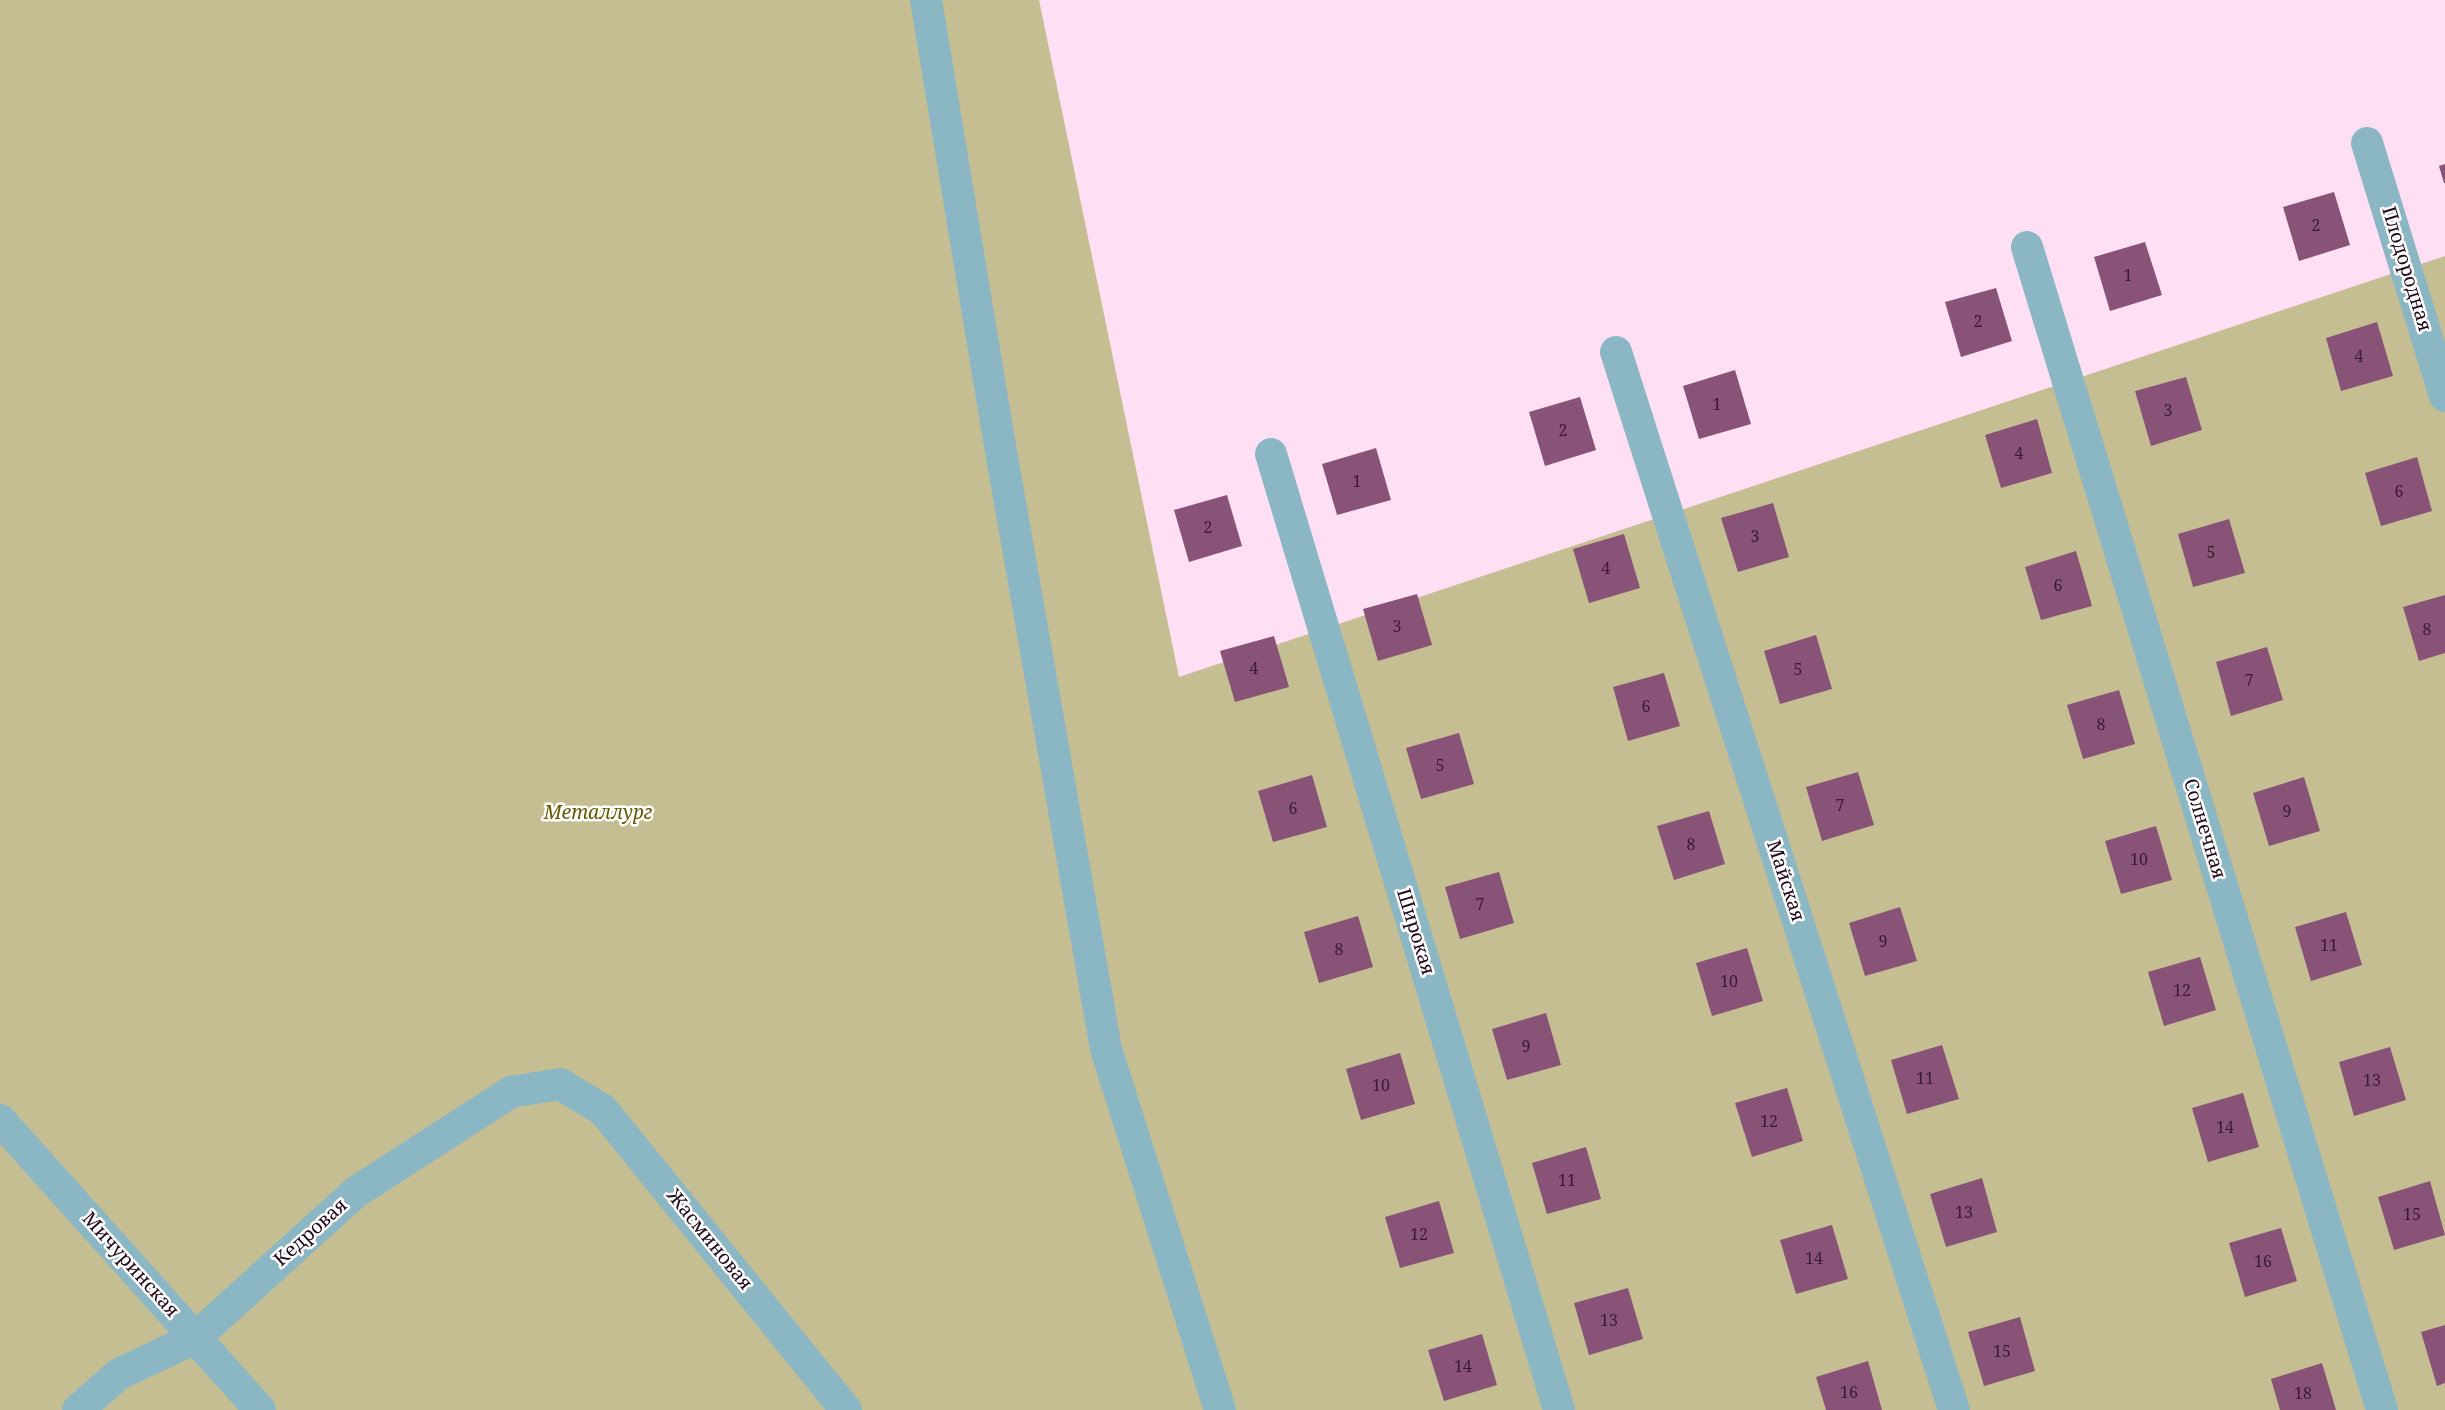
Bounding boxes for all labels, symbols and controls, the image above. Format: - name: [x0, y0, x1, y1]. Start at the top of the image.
- street label: Плодородная: [2376, 204, 2436, 334]
- house number: 2: [2312, 216, 2320, 236]
- house number: 1: [2124, 266, 2132, 286]
- house number: 2: [1974, 312, 1982, 332]
- house number: 4: [2355, 347, 2363, 367]
- house number: 1: [1713, 395, 1721, 415]
- house number: 3: [2164, 401, 2172, 421]
- house number: 2: [1559, 421, 1567, 441]
- house number: 4: [2015, 444, 2023, 464]
- house number: 1: [1353, 472, 1361, 492]
- house number: 6: [2395, 482, 2403, 502]
- house number: 2: [1204, 518, 1212, 538]
- house number: 3: [1751, 527, 1759, 547]
- house number: 5: [2207, 543, 2215, 563]
- house number: 4: [1602, 559, 1610, 579]
- house number: 6: [2054, 576, 2062, 596]
- house number: 3: [1393, 617, 1401, 637]
- house number: 8: [2423, 620, 2431, 640]
- house number: 4: [1250, 659, 1258, 679]
- house number: 5: [1794, 660, 1802, 680]
- house number: 7: [2245, 671, 2253, 691]
- house number: 6: [1642, 697, 1650, 717]
- house number: 8: [2097, 715, 2105, 735]
- house number: 5: [1436, 756, 1444, 776]
- street label: Солнечная: [2178, 776, 2230, 882]
- house number: 7: [1836, 796, 1844, 816]
- house number: 6: [1289, 799, 1297, 819]
- house number: 9: [2283, 802, 2291, 822]
- park label: Металлург: [544, 803, 652, 825]
- house number: 8: [1687, 835, 1695, 855]
- street label: Майская: [1761, 838, 1809, 924]
- house number: 10: [2130, 850, 2148, 870]
- street label: Широкая: [1391, 886, 1439, 978]
- house number: 7: [1476, 895, 1484, 915]
- house number: 9: [1879, 932, 1887, 952]
- house number: 11: [2320, 936, 2338, 956]
- house number: 8: [1335, 940, 1343, 960]
- house number: 10: [1720, 972, 1738, 992]
- house number: 12: [2173, 981, 2191, 1001]
- house number: 9: [1522, 1037, 1530, 1057]
- house number: 11: [1916, 1069, 1934, 1089]
- house number: 13: [2363, 1071, 2381, 1091]
- house number: 10: [1372, 1076, 1390, 1096]
- house number: 12: [1760, 1112, 1778, 1132]
- house number: 14: [2216, 1118, 2234, 1138]
- house number: 11: [1558, 1171, 1576, 1191]
- street label: Жасминовая: [661, 1185, 757, 1295]
- street label: Кедровая: [270, 1194, 352, 1272]
- house number: 13: [1955, 1203, 1973, 1223]
- house number: 15: [2403, 1205, 2421, 1225]
- street label: Мичуринская: [77, 1208, 183, 1322]
- house number: 12: [1410, 1225, 1428, 1245]
- house number: 14: [1805, 1249, 1823, 1269]
- house number: 16: [2254, 1252, 2272, 1272]
- house number: 13: [1600, 1311, 1618, 1331]
- house number: 15: [1993, 1342, 2011, 1362]
- house number: 14: [1454, 1357, 1472, 1377]
- house number: 16: [1840, 1383, 1858, 1403]
- house number: 18: [2294, 1384, 2312, 1404]

